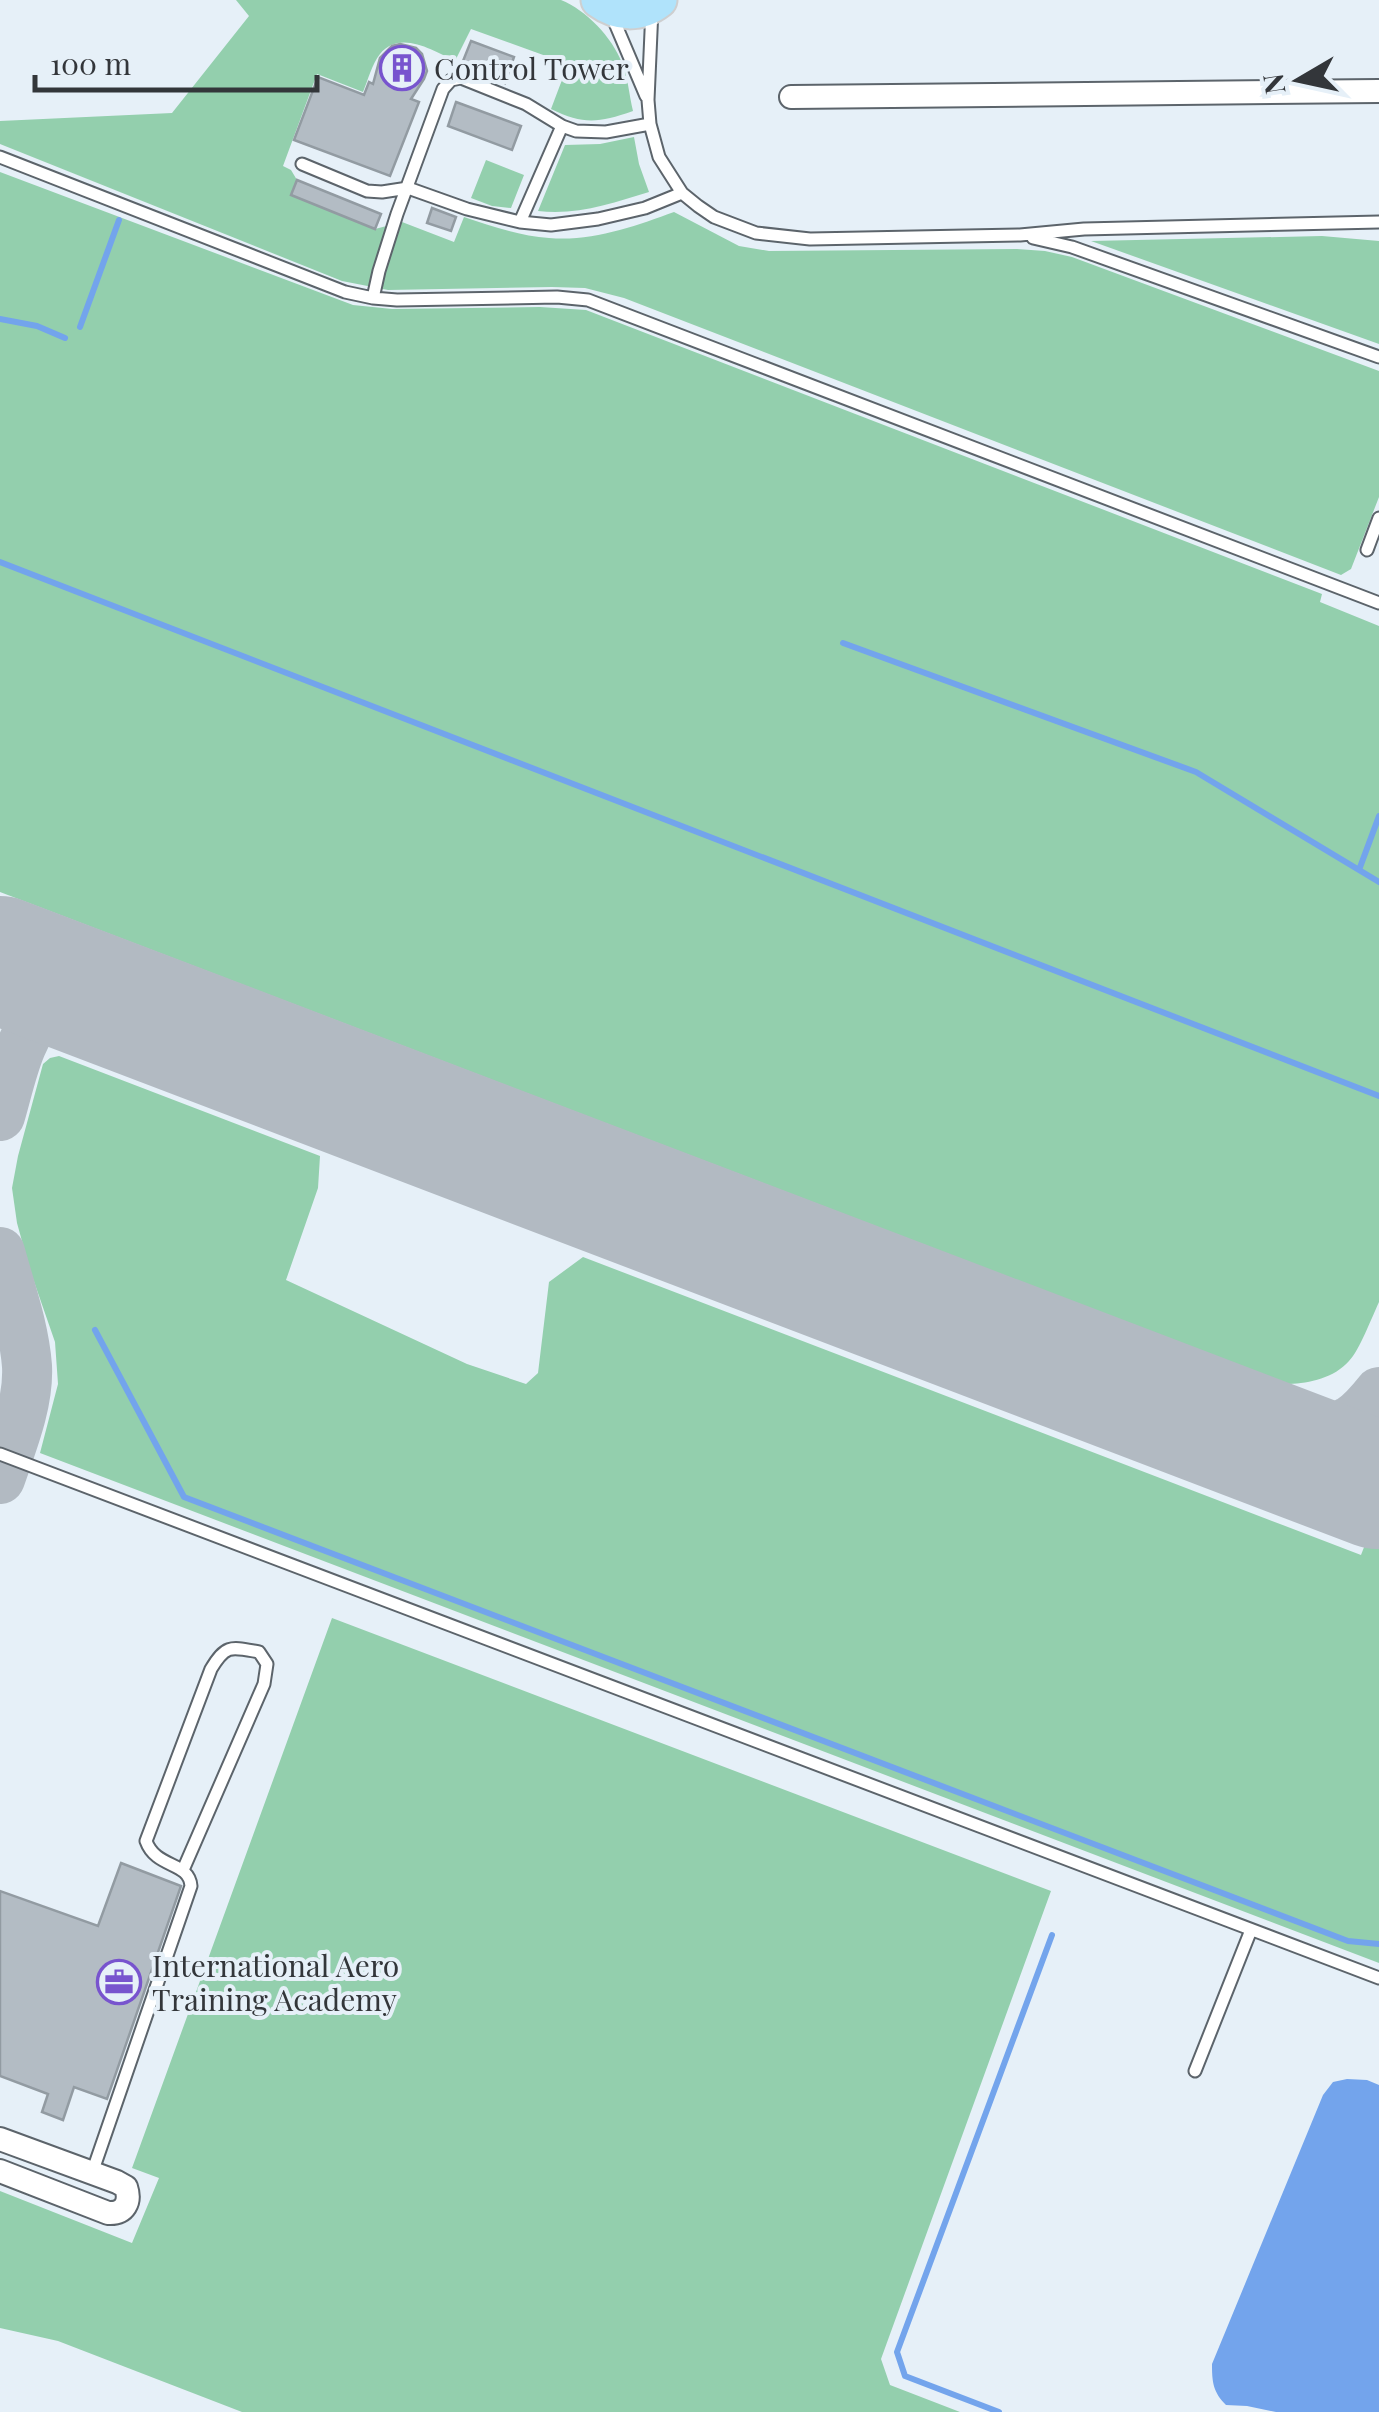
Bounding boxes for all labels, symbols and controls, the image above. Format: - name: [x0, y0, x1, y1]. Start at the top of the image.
- scale bar: [35, 30, 318, 92]
- north arrow: [1249, 30, 1349, 130]
- text: 100 m: [50, 43, 132, 83]
- building icon: Control Tower: [379, 45, 425, 91]
- place label: Control Tower: [434, 48, 629, 88]
- text: N: [1253, 71, 1293, 97]
- place label: International Aero Training Academy: [152, 1945, 399, 2019]
- office icon: International Aero Training Academy: [96, 1959, 142, 2005]

